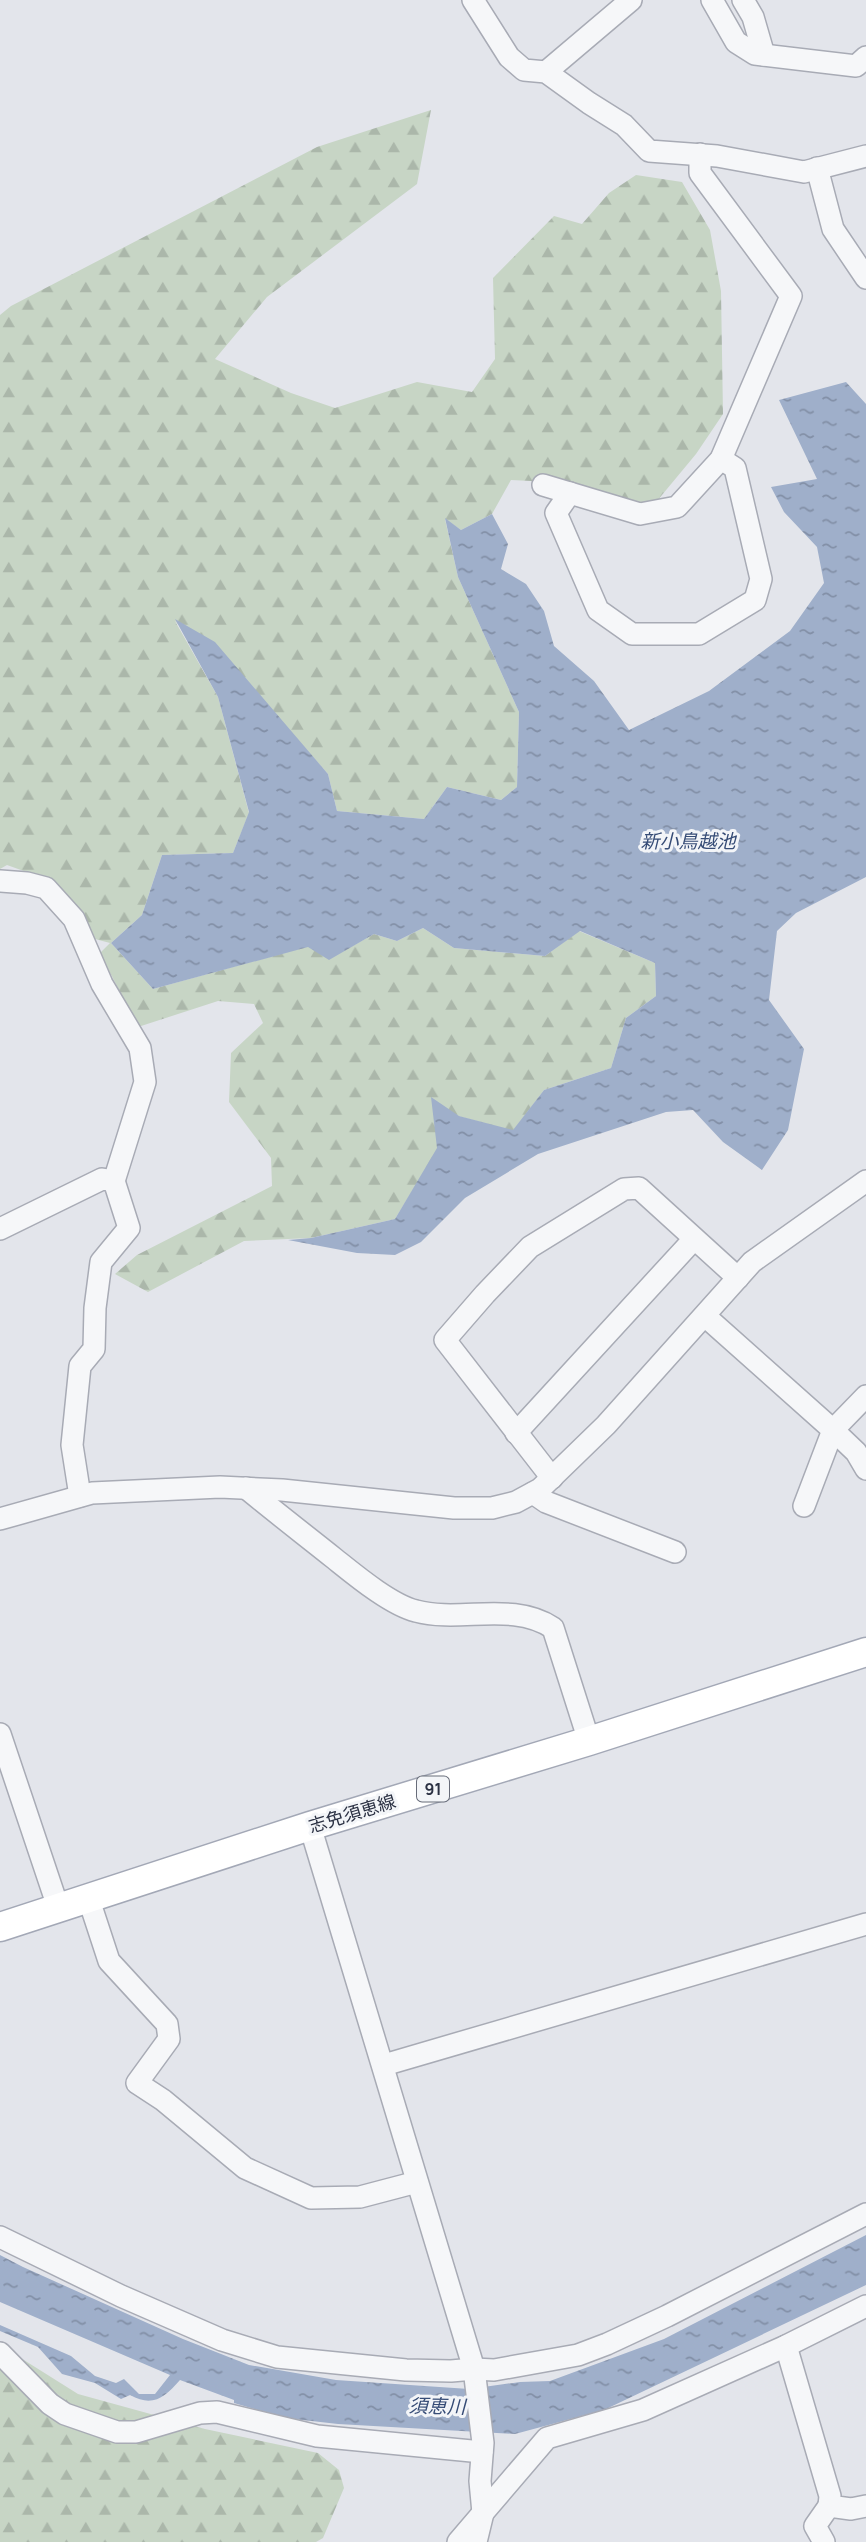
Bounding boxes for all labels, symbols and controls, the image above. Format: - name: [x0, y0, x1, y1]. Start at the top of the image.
- water label: 新小鳥越池: [640, 828, 737, 854]
- road number: 91: [417, 1777, 449, 1802]
- street label: 志免須恵線: [305, 1788, 399, 1838]
- water label: 須恵川: [408, 2393, 468, 2420]

